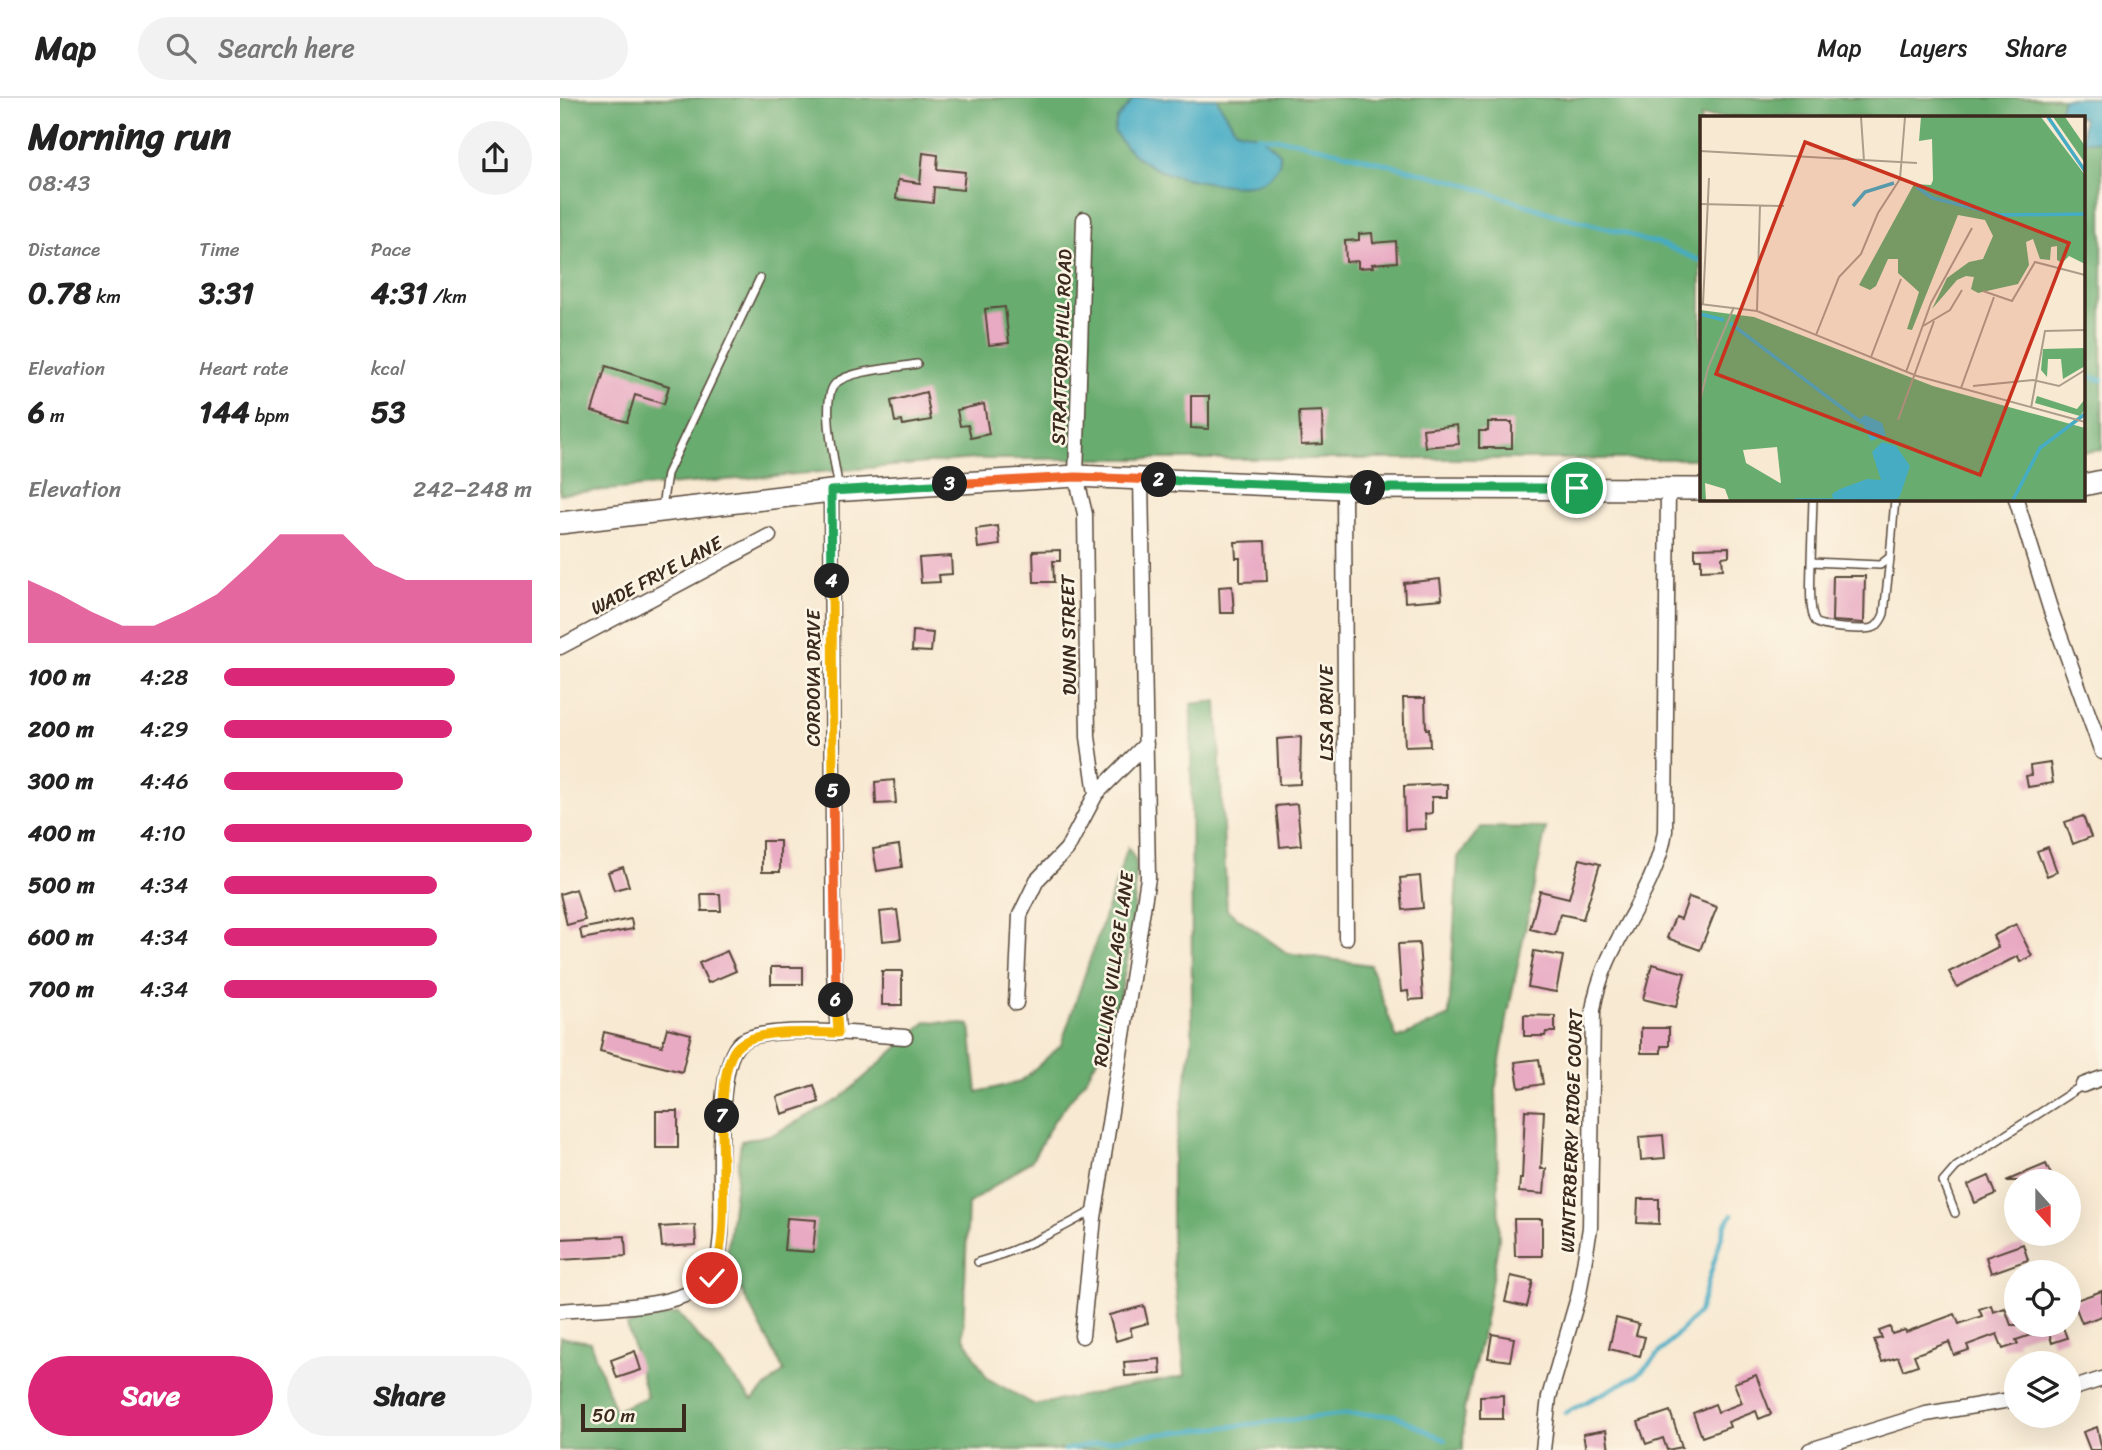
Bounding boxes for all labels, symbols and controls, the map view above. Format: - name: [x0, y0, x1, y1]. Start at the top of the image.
- search box: [138, 17, 628, 80]
- text: Map: [35, 19, 96, 77]
- text: Search here: [218, 25, 355, 71]
- text: Map: [1817, 27, 1862, 69]
- text: Layers: [1900, 27, 1967, 69]
- text: Share: [2005, 27, 2067, 69]
- icon: search: [162, 29, 200, 67]
- text: Morning run: [28, 103, 231, 170]
- inset map: [1700, 116, 2084, 500]
- button: share: [458, 121, 532, 195]
- text: 08:43: [28, 163, 90, 204]
- text: Distance: [28, 233, 100, 266]
- text: Time: [199, 233, 240, 266]
- text: Pace: [371, 233, 411, 266]
- street label: STRATFORD HILL ROAD: [1042, 248, 1081, 446]
- text: 0.78: [28, 266, 91, 320]
- text: 3:31: [199, 266, 254, 320]
- text: 4:31: [371, 266, 428, 320]
- text: km: [91, 280, 121, 313]
- text: /km: [428, 280, 467, 313]
- text: Elevation: [28, 352, 105, 385]
- text: Heart rate: [199, 352, 289, 385]
- text: kcal: [371, 352, 405, 385]
- text: 6: [28, 385, 45, 439]
- text: 144: [199, 385, 250, 439]
- text: 53: [371, 385, 405, 439]
- text: m: [45, 399, 65, 432]
- text: bpm: [250, 399, 290, 432]
- pin: [1547, 458, 1607, 518]
- pin: 2: [1142, 462, 1176, 498]
- text: 2: [1153, 463, 1164, 496]
- pin: 3: [932, 466, 968, 502]
- text: 3: [944, 467, 955, 500]
- text: Elevation: [28, 469, 121, 510]
- text: 242–248 m: [413, 469, 532, 510]
- icon: arrive: [1558, 469, 1596, 507]
- pin: 1: [1350, 470, 1386, 506]
- text: 1: [1363, 471, 1372, 504]
- street label: WADE FRYE LANE: [584, 526, 729, 624]
- pin: 4: [814, 564, 850, 598]
- text: 4: [826, 564, 837, 597]
- street label: DUNN STREET: [1051, 573, 1086, 696]
- street label: CORDOVA DRIVE: [797, 608, 830, 747]
- text: 100 m: [28, 657, 91, 698]
- text: 4:28: [140, 657, 188, 698]
- street label: LISA DRIVE: [1310, 663, 1343, 761]
- text: 200 m: [28, 709, 94, 750]
- text: 4:29: [140, 709, 189, 750]
- text: 300 m: [28, 761, 93, 802]
- text: 4:46: [140, 761, 189, 802]
- pin: 5: [816, 774, 850, 808]
- text: 5: [827, 774, 838, 807]
- text: 400 m: [28, 813, 95, 854]
- text: 4:10: [140, 813, 186, 854]
- text: 500 m: [28, 865, 95, 906]
- text: 4:34: [140, 865, 188, 906]
- street label: ROLLING VILLAGE LANE: [1083, 868, 1144, 1069]
- text: 600 m: [28, 917, 94, 958]
- text: 4:34: [140, 917, 188, 958]
- text: 700 m: [28, 969, 94, 1010]
- text: 4:34: [140, 969, 188, 1010]
- pin: 6: [818, 982, 854, 1018]
- text: 6: [830, 983, 841, 1016]
- street label: WINTERBERRY RIDGE COURT: [1551, 1008, 1592, 1253]
- pin: 7: [704, 1098, 740, 1134]
- text: 7: [716, 1099, 727, 1132]
- north arrow: [2004, 1169, 2081, 1246]
- map controls: [2004, 1169, 2081, 1428]
- pin: [682, 1248, 742, 1308]
- icon: check: [693, 1259, 731, 1297]
- button: locate: [2004, 1260, 2081, 1337]
- button: layers: [2004, 1351, 2081, 1428]
- button: Save: [28, 1356, 273, 1436]
- button: Share: [287, 1356, 532, 1436]
- text: 50 m: [592, 1399, 635, 1432]
- scale bar: [581, 1401, 686, 1433]

